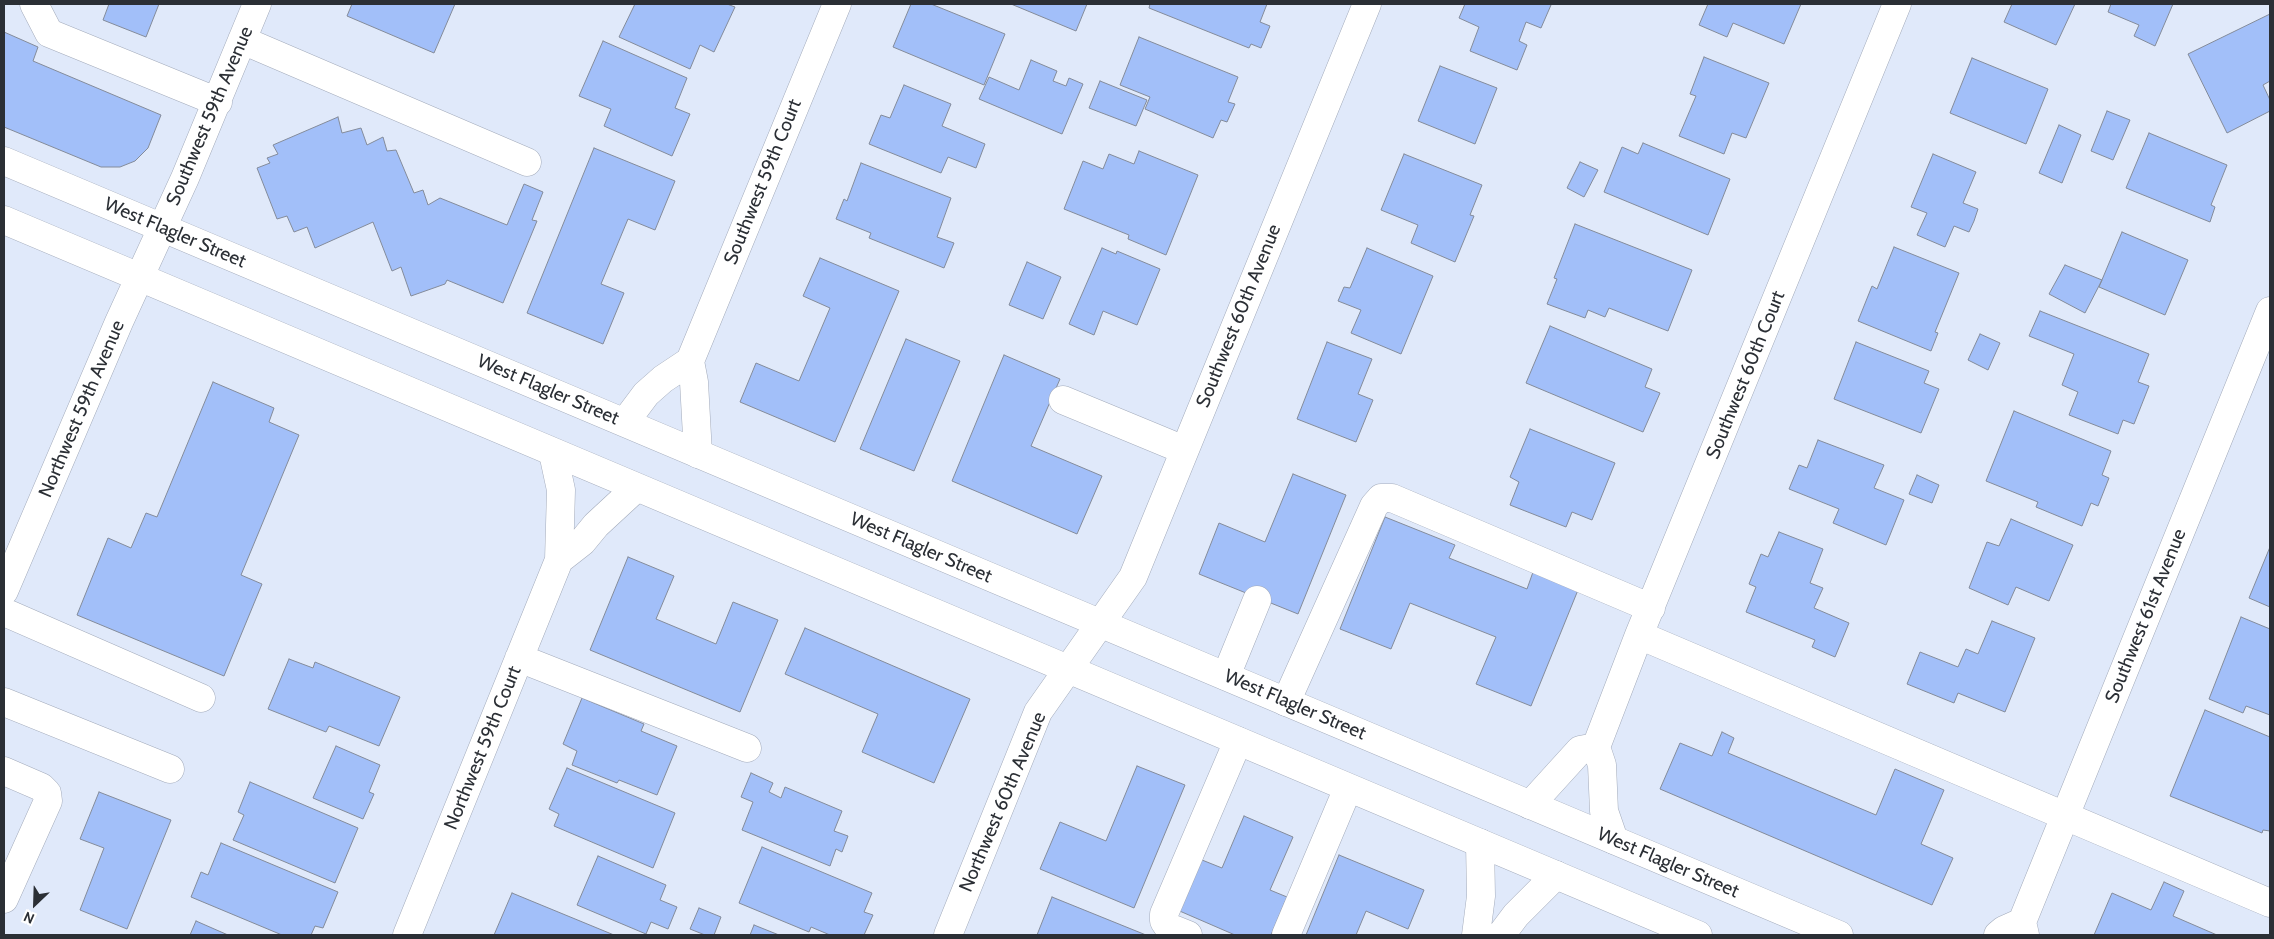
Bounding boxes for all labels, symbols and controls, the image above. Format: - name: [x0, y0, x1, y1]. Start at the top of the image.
- street label: Southwest 59th Avenue: [162, 23, 258, 209]
- street label: Southwest 59th Court: [719, 96, 807, 268]
- street label: West Flagler Street: [101, 193, 249, 273]
- street label: Southwest 60th Avenue: [1192, 221, 1286, 411]
- street label: Southwest 60th Court: [1702, 288, 1790, 462]
- street label: Northwest 59th Avenue: [34, 317, 130, 501]
- street label: West Flagler Street: [474, 350, 622, 430]
- street label: West Flagler Street: [847, 508, 995, 588]
- street label: Southwest 61st Avenue: [2101, 526, 2191, 706]
- street label: Northwest 59th Court: [440, 663, 526, 833]
- street label: West Flagler Street: [1221, 665, 1369, 745]
- street label: Northwest 60th Avenue: [955, 709, 1051, 895]
- street label: West Flagler Street: [1594, 823, 1742, 903]
- north arrow: [10, 879, 60, 929]
- text: N: [21, 907, 37, 928]

